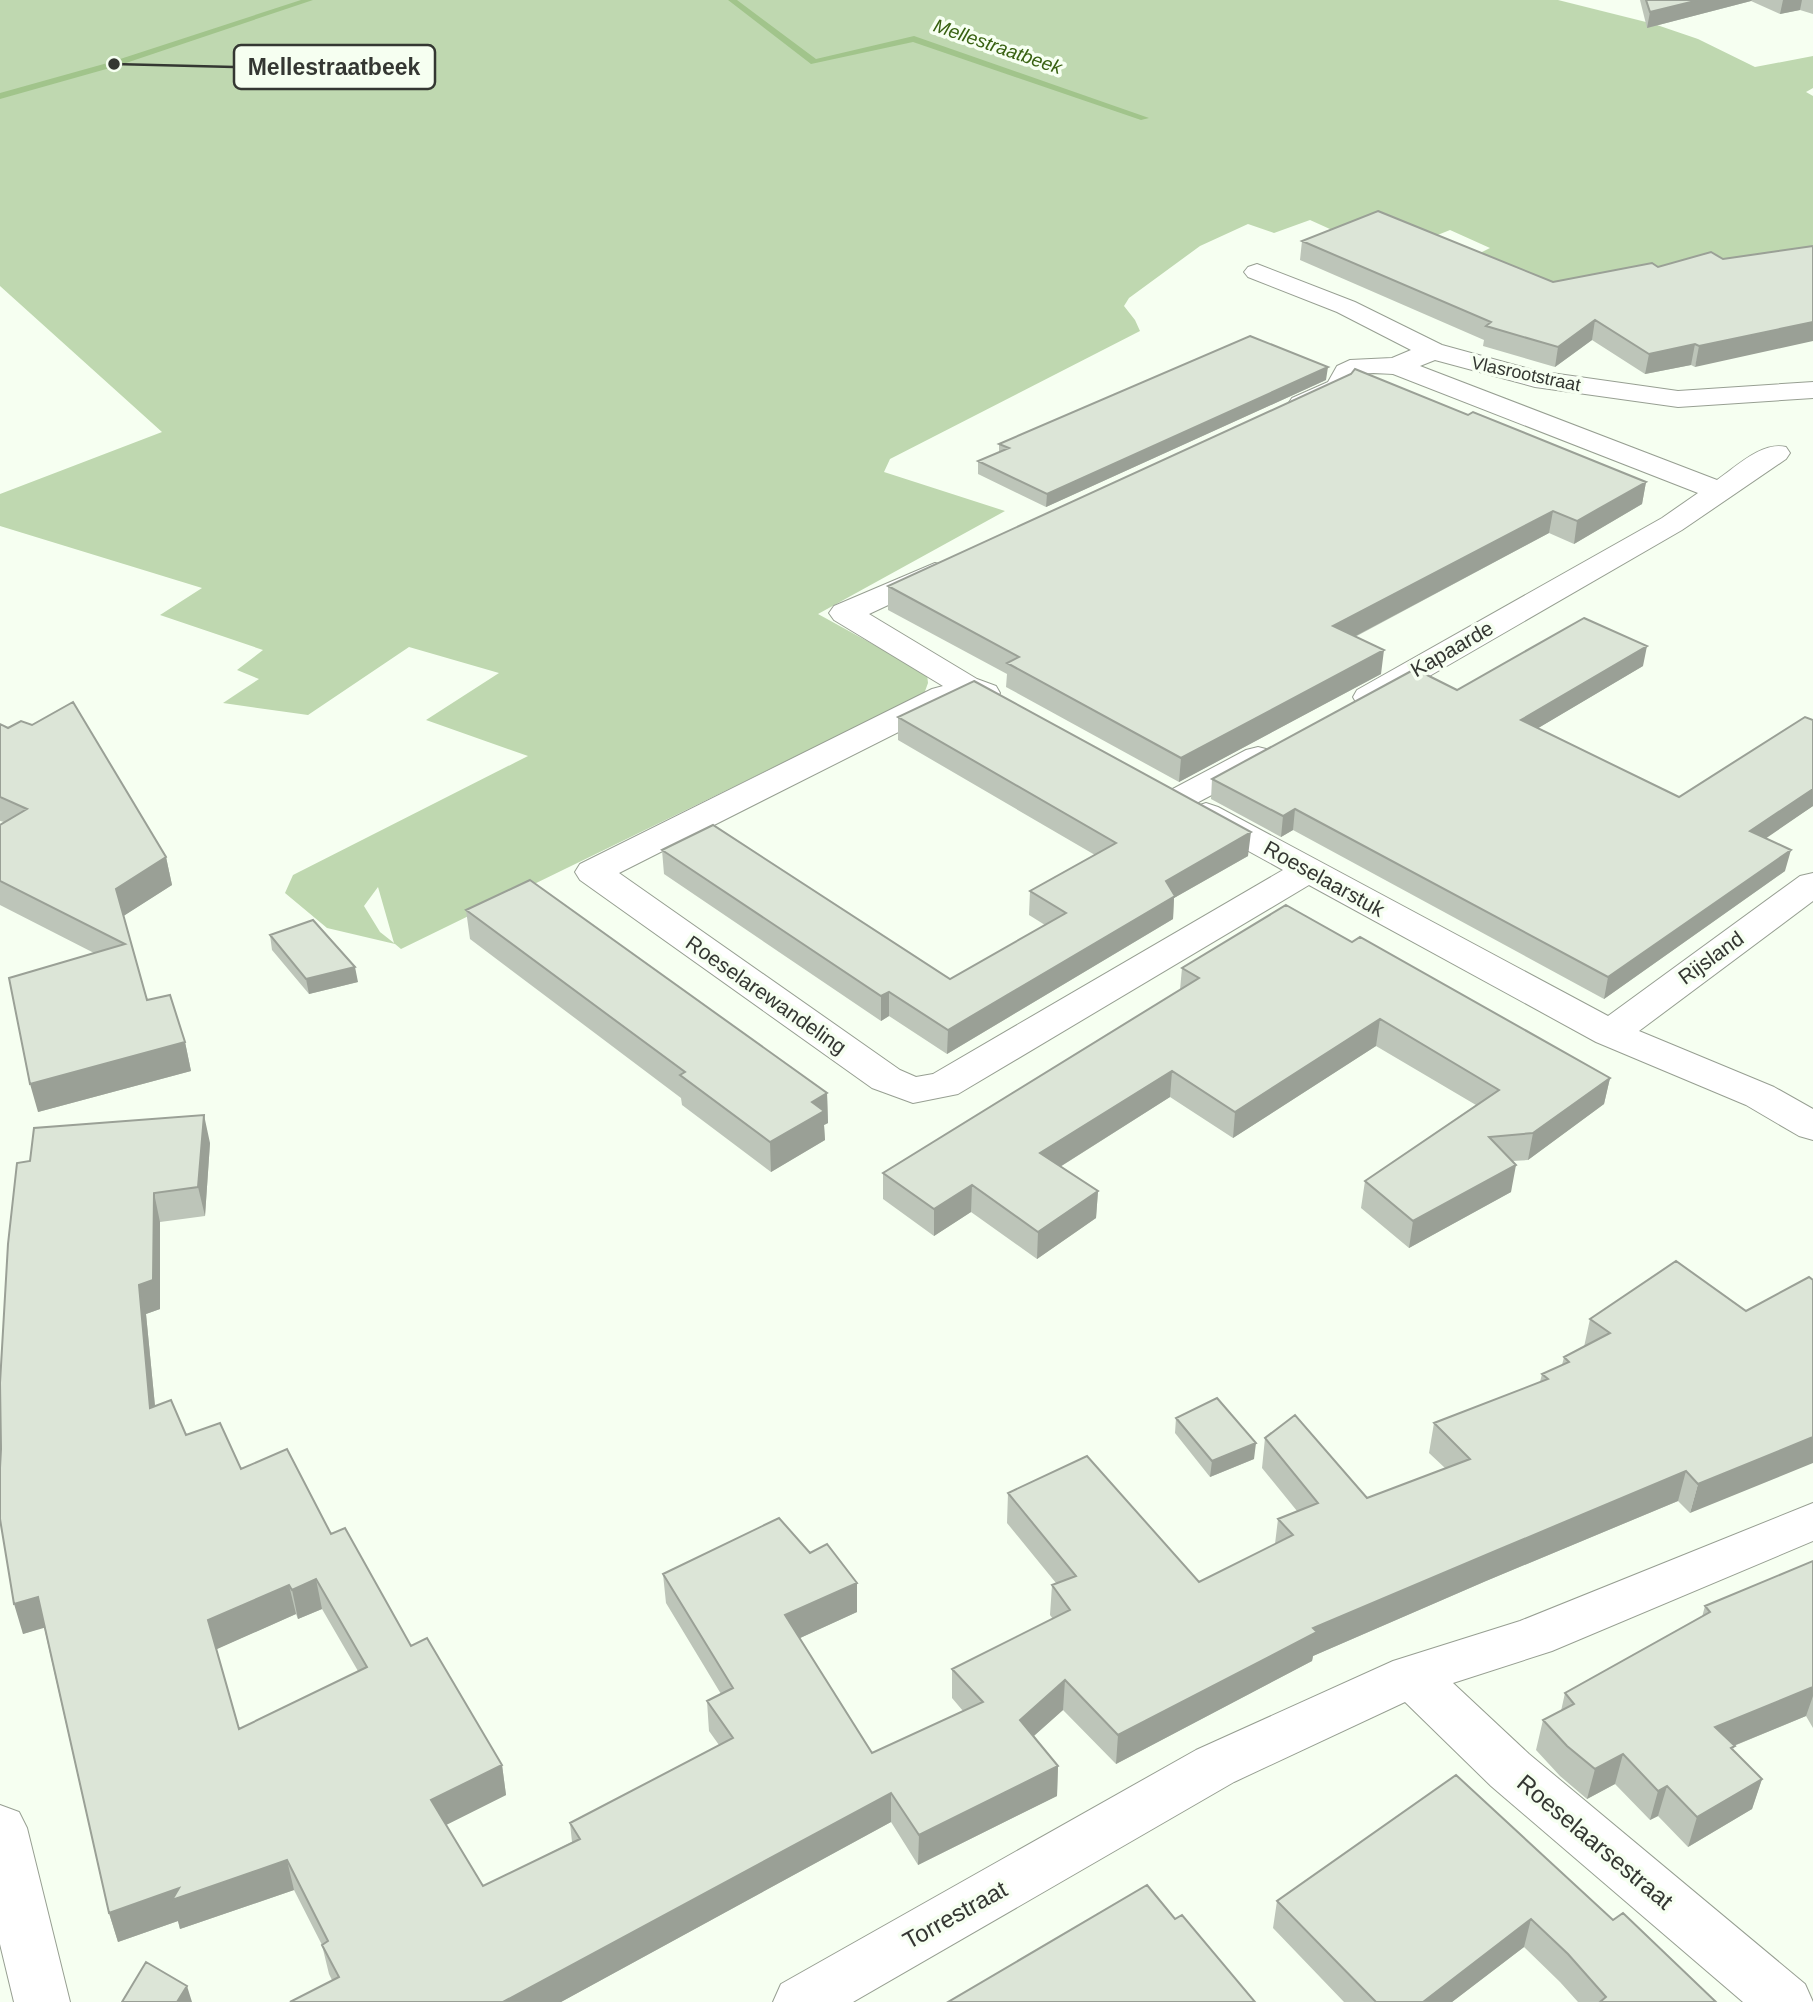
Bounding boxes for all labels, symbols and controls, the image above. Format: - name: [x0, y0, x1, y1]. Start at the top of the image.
- water label: Mellestraatbeek: [931, 15, 1066, 79]
- callout: Mellestraatbeek: [234, 45, 435, 89]
- text: Mellestraatbeek: [248, 54, 421, 80]
- street label: Vlasrootstraat: [1470, 353, 1582, 395]
- street label: Kapaarde: [1407, 616, 1497, 681]
- street label: Roeselaarstuk: [1260, 836, 1389, 921]
- street label: Rijsland: [1674, 926, 1748, 989]
- street label: Roeselarewandeling: [682, 931, 851, 1059]
- street label: Roeselaarsestraat: [1512, 1769, 1679, 1915]
- street label: Torrestraat: [898, 1875, 1012, 1954]

